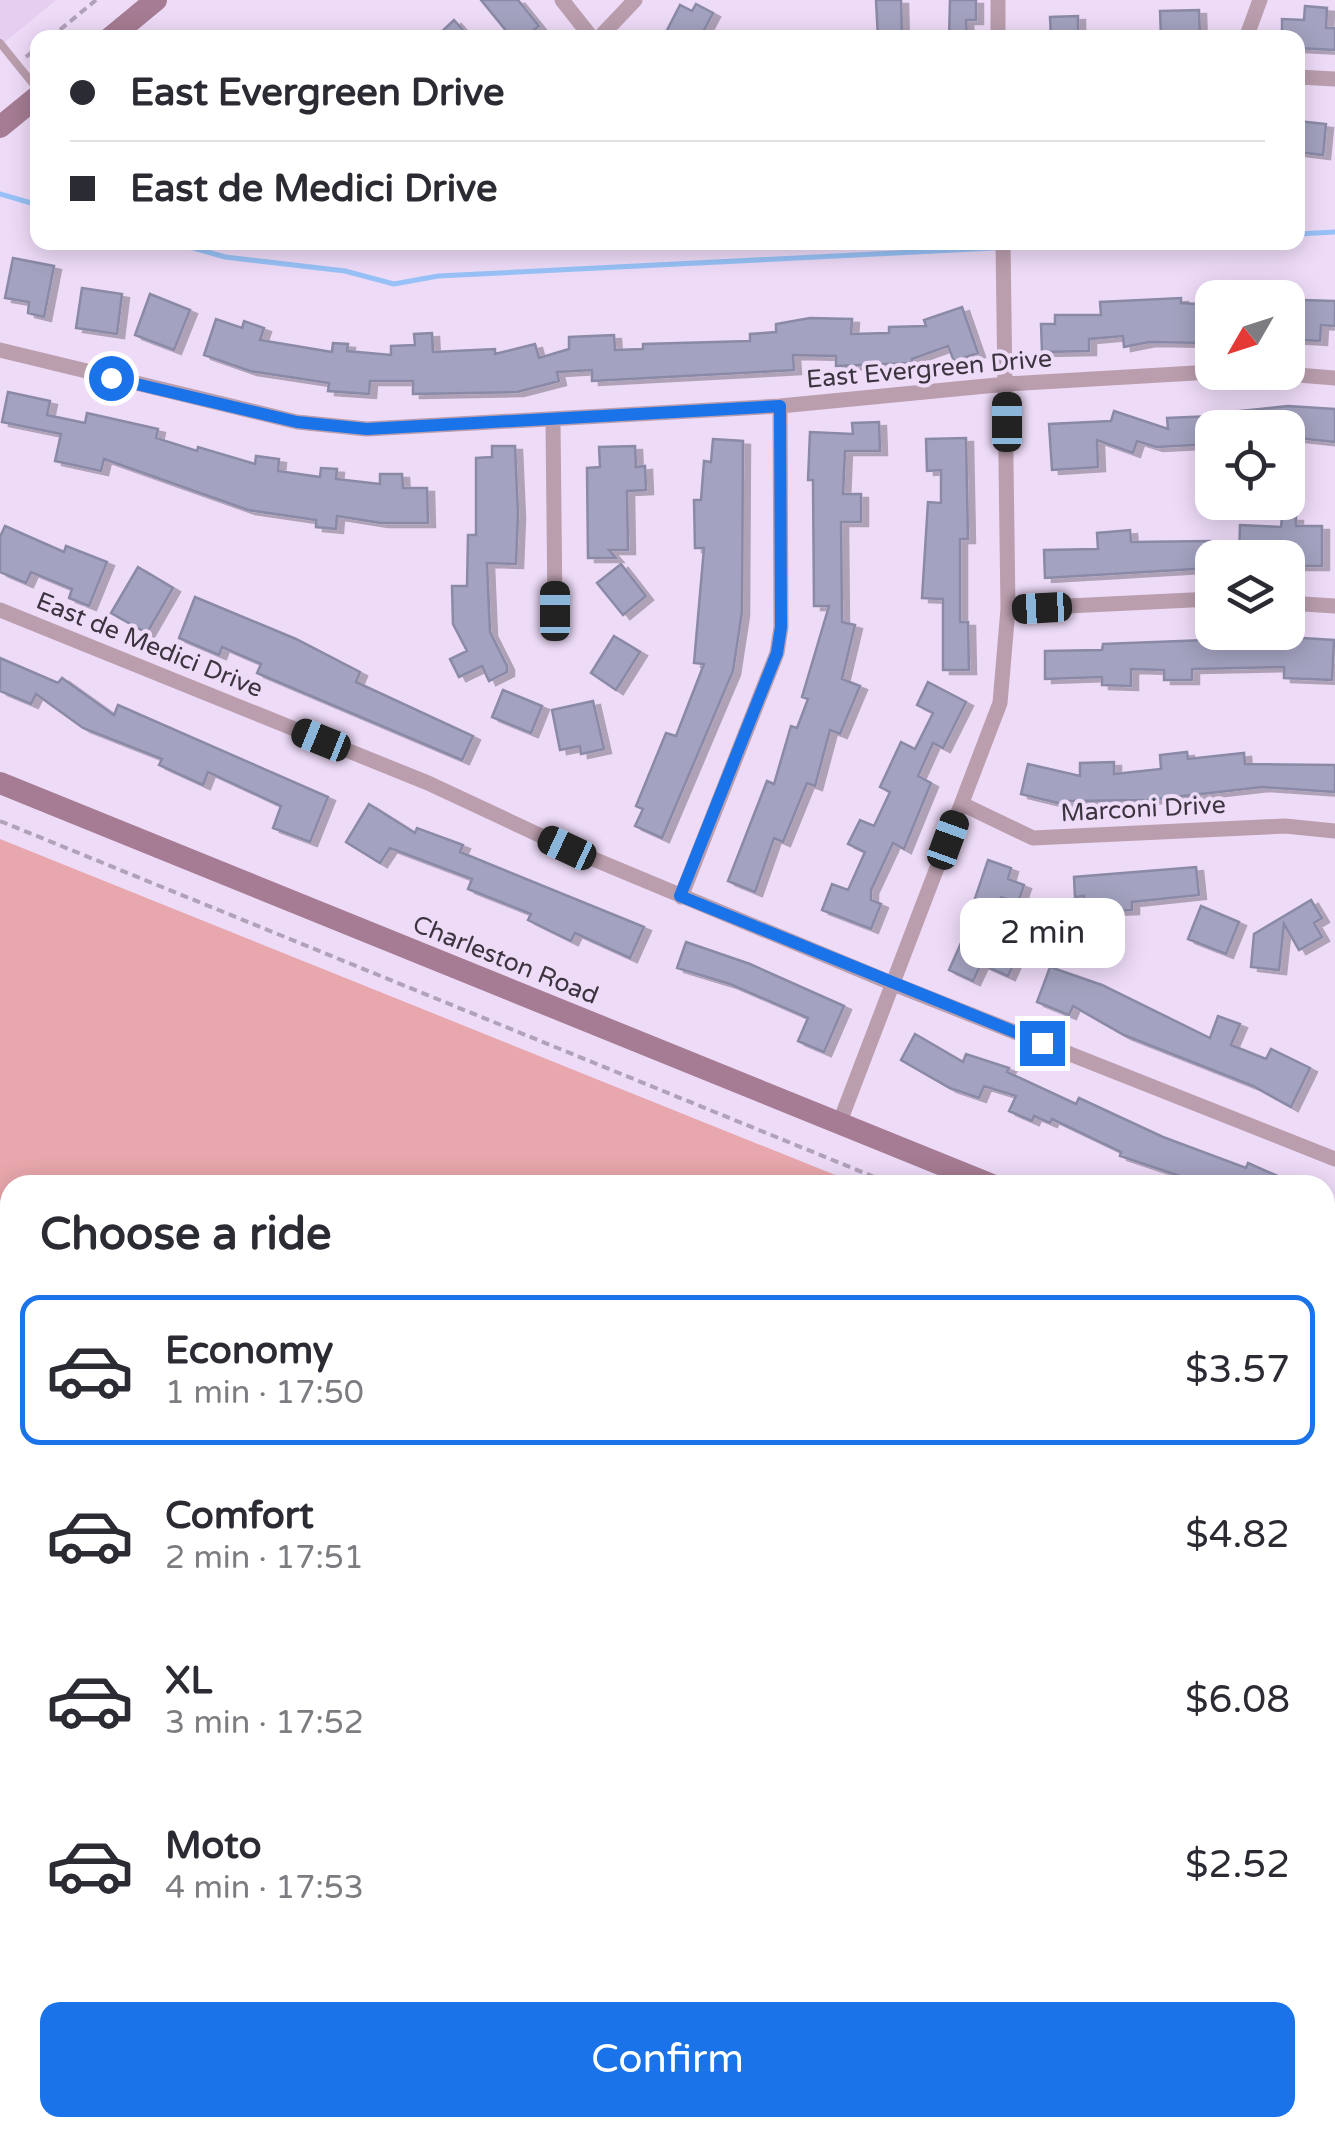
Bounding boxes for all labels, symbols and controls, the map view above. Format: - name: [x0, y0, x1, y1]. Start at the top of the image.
- text: East Evergreen Drive: [130, 70, 504, 116]
- text: East de Medici Drive: [130, 166, 498, 212]
- north arrow: [1195, 280, 1305, 390]
- map controls: [1195, 280, 1305, 650]
- street label: East Evergreen Drive: [805, 343, 1053, 395]
- route start: [89, 356, 134, 401]
- car: [992, 392, 1022, 452]
- button: locate: [1195, 410, 1305, 520]
- button: layers: [1195, 540, 1305, 650]
- car: [540, 581, 570, 641]
- street label: East de Medici Drive: [32, 586, 267, 704]
- car: [1011, 591, 1073, 625]
- car: [288, 715, 354, 765]
- street label: Marconi Drive: [1060, 790, 1226, 828]
- car: [924, 807, 972, 873]
- car: [533, 822, 601, 874]
- callout: 2 min: [960, 898, 1124, 968]
- street label: Charleston Road: [408, 909, 603, 1011]
- text: 2 min: [1000, 914, 1085, 952]
- route end: [1020, 1021, 1065, 1066]
- text: Choose a ride: [40, 1208, 331, 1262]
- icon: car: [45, 1325, 135, 1415]
- text: Economy: [165, 1328, 333, 1374]
- text: $3.57: [1185, 1347, 1290, 1393]
- text: 1 min · 17:50: [165, 1374, 364, 1412]
- icon: car: [45, 1490, 135, 1580]
- text: Comfort: [165, 1493, 314, 1539]
- text: $4.82: [1185, 1512, 1290, 1558]
- text: 2 min · 17:51: [165, 1539, 364, 1577]
- icon: car: [45, 1655, 135, 1745]
- text: XL: [165, 1658, 212, 1704]
- text: $6.08: [1185, 1677, 1290, 1723]
- text: 3 min · 17:52: [165, 1704, 364, 1742]
- icon: car: [45, 1820, 135, 1910]
- text: Moto: [165, 1823, 261, 1869]
- text: $2.52: [1185, 1842, 1290, 1888]
- text: 4 min · 17:53: [165, 1869, 364, 1907]
- button: Confirm: [40, 2002, 1295, 2117]

